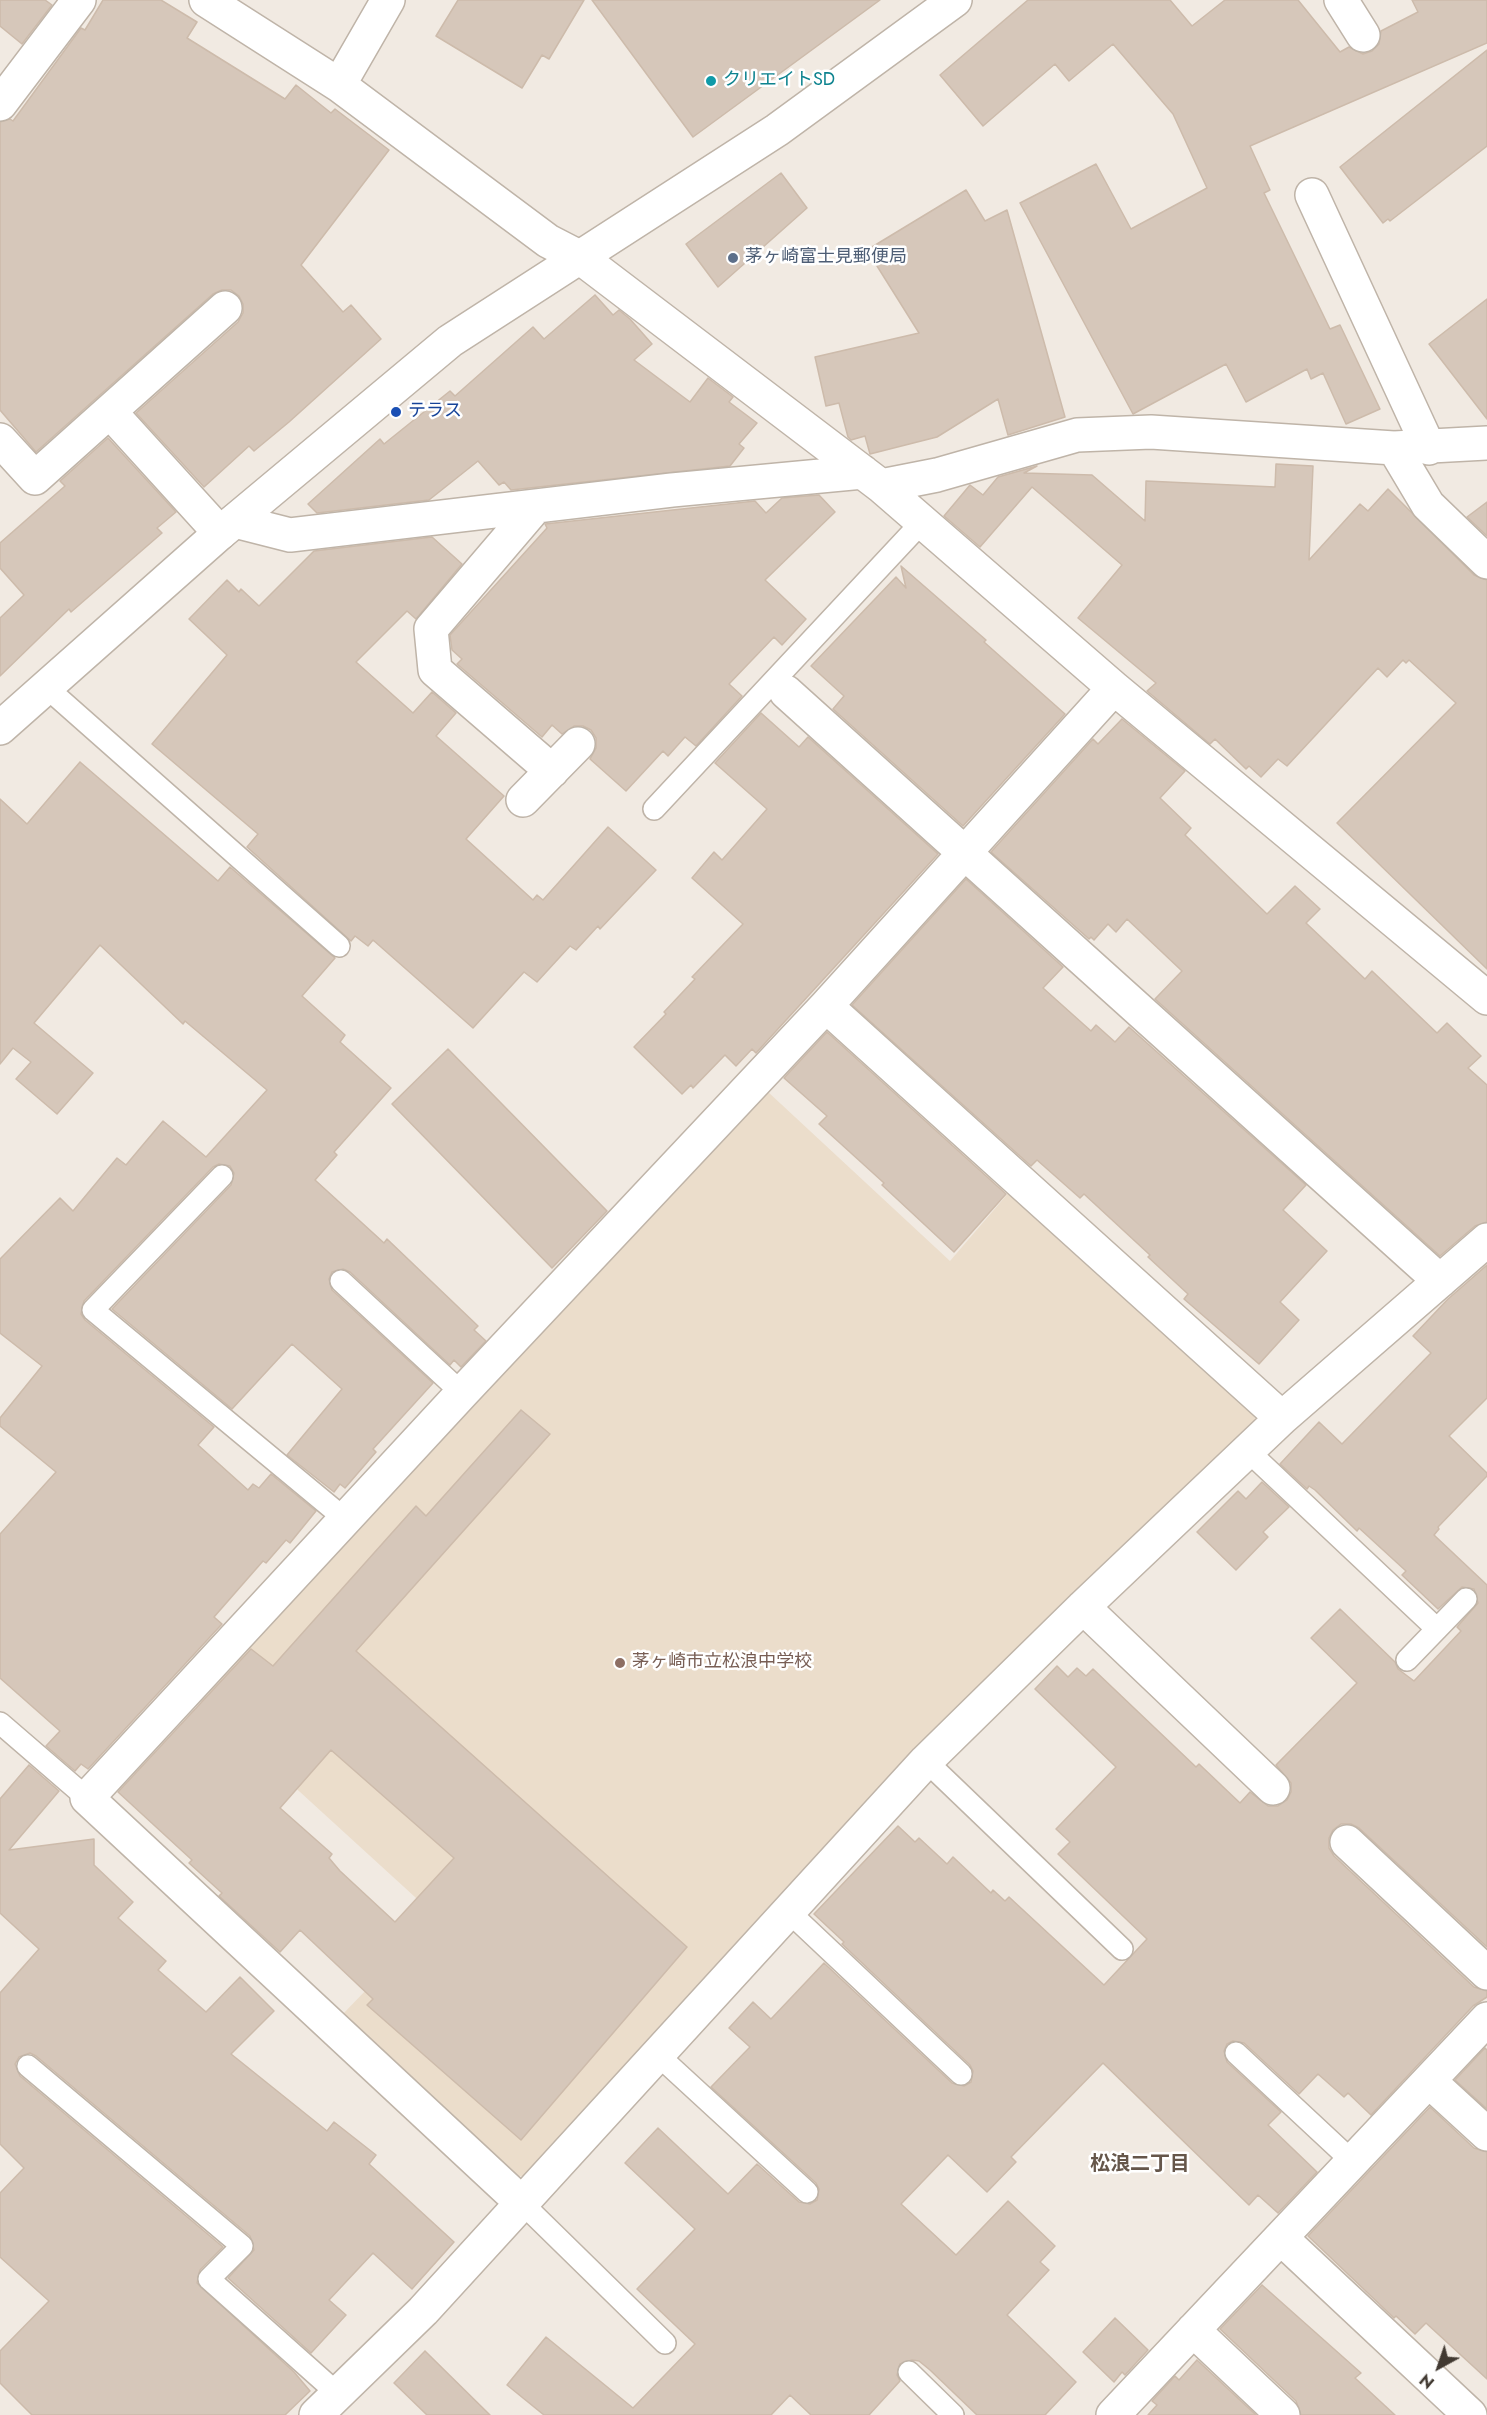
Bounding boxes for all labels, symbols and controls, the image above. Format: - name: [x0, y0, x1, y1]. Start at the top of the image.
- place label: クリエイトSD: [723, 70, 835, 92]
- marker: クリエイトSD: [704, 74, 718, 88]
- place label: 茅ヶ崎富士見郵便局: [745, 247, 907, 269]
- marker: 茅ヶ崎富士見郵便局: [726, 251, 740, 265]
- place label: テラス: [408, 401, 462, 423]
- marker: テラス: [389, 405, 403, 419]
- place label: 茅ヶ崎市立松浪中学校: [632, 1652, 812, 1674]
- marker: 茅ヶ崎市立松浪中学校: [613, 1656, 627, 1670]
- district label: 松浪二丁目: [1090, 2153, 1190, 2177]
- north arrow: [1409, 2337, 1469, 2397]
- text: N: [1415, 2368, 1439, 2394]

